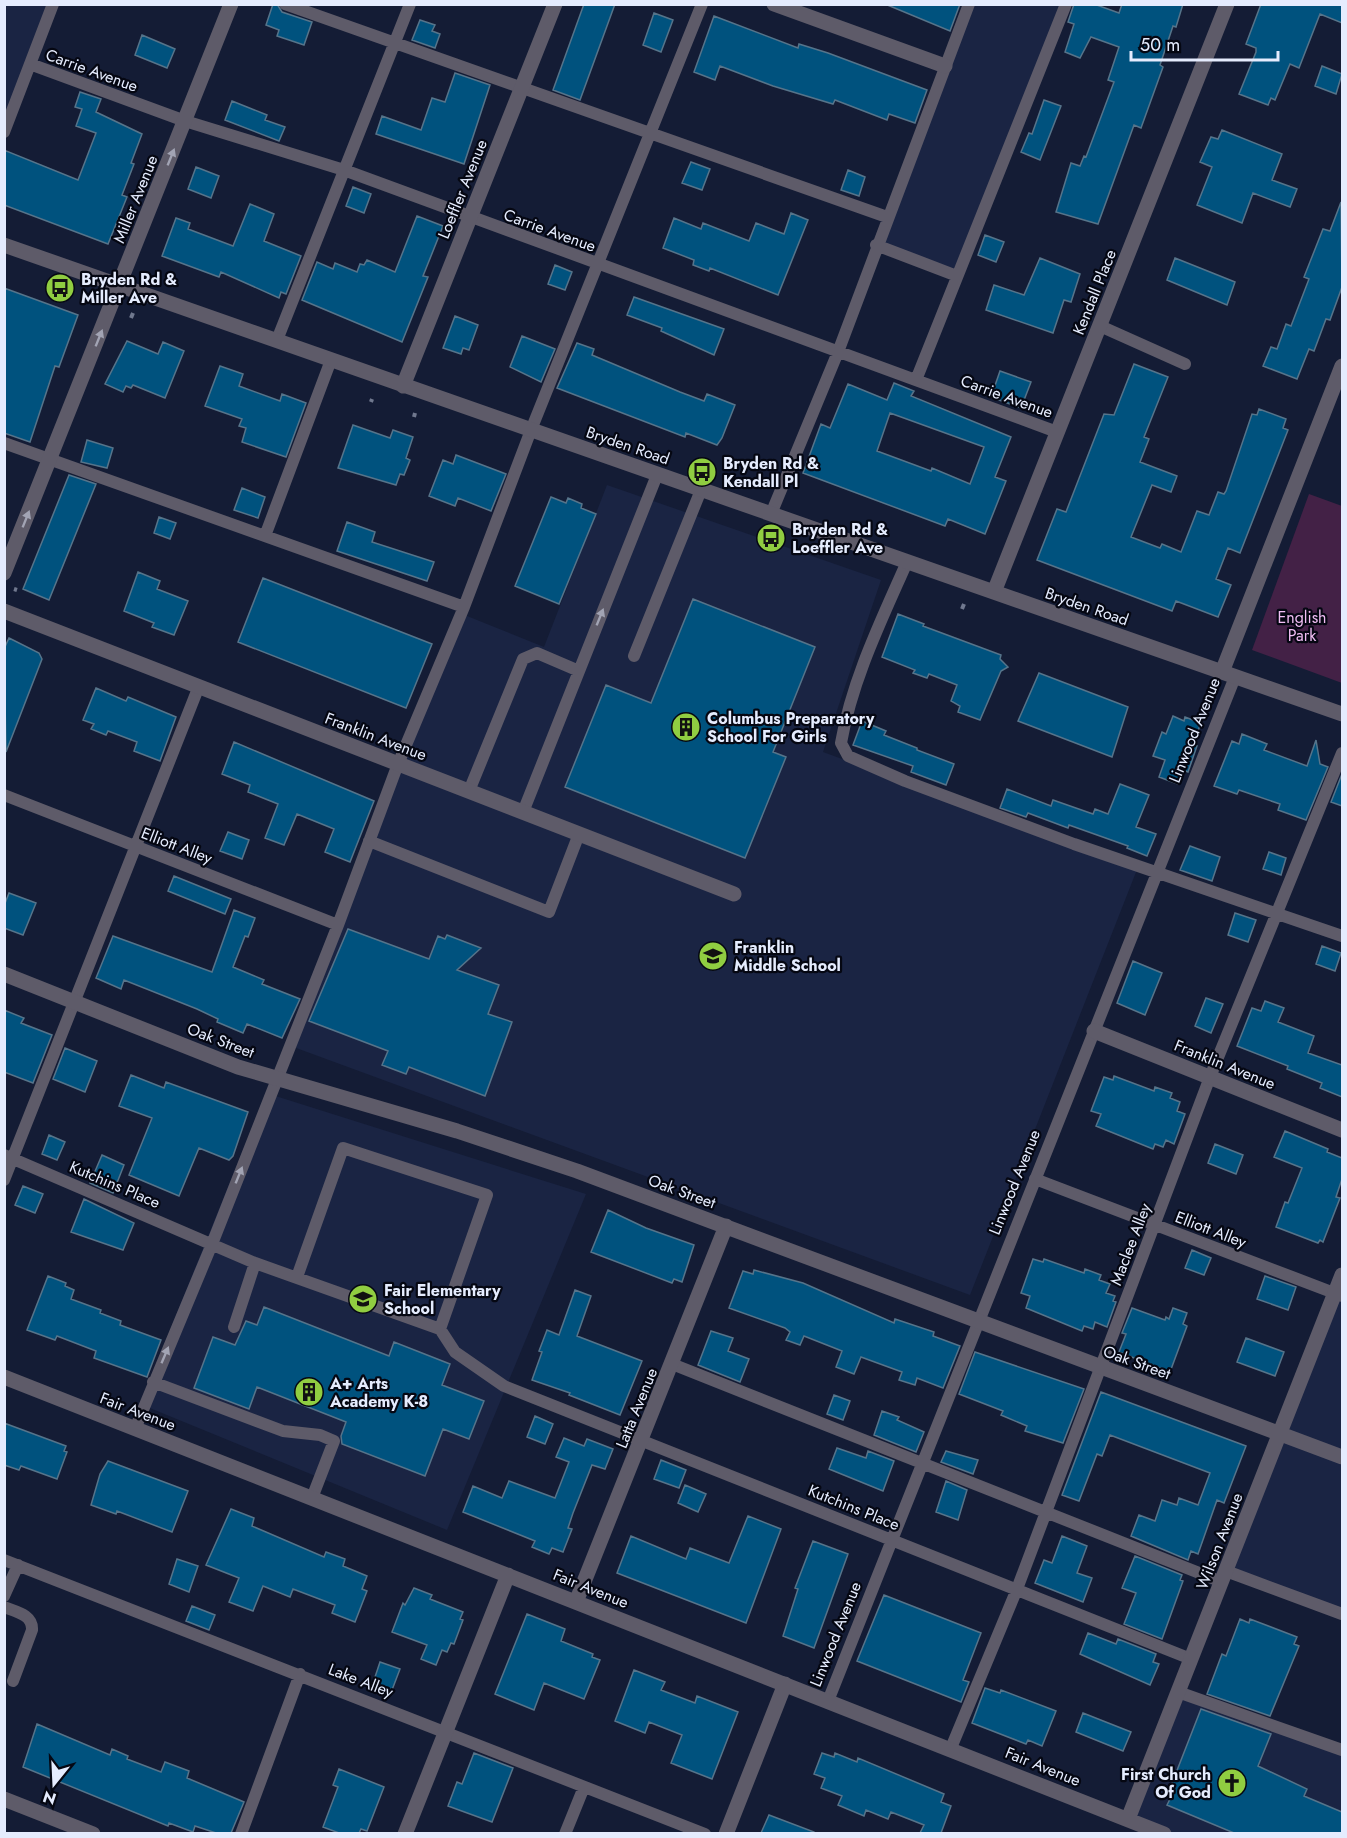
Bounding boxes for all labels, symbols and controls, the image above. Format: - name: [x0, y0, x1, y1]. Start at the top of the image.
- scale bar: [1131, 24, 1278, 62]
- text: 50 m: [1140, 32, 1180, 58]
- street label: Carrie Avenue: [42, 43, 141, 98]
- street label: Loeffler Avenue: [432, 136, 493, 242]
- one-way arrow: [166, 147, 176, 165]
- street label: Miller Avenue: [107, 152, 164, 247]
- street label: Carrie Avenue: [500, 203, 599, 258]
- street label: Kendall Place: [1067, 246, 1122, 338]
- place label: Bryden Rd & Miller Ave: [81, 268, 177, 309]
- bus stop icon: Bryden Rd & Miller Ave: [44, 272, 76, 304]
- one-way arrow: [95, 329, 104, 347]
- street label: Carrie Avenue: [957, 369, 1056, 424]
- street label: Bryden Road: [583, 420, 673, 471]
- place label: Bryden Rd & Kendall Pl: [723, 452, 819, 493]
- bus stop icon: Bryden Rd & Kendall Pl: [686, 456, 718, 488]
- one-way arrow: [22, 510, 31, 528]
- place label: Bryden Rd & Loeffler Ave: [792, 518, 888, 559]
- bus stop icon: Bryden Rd & Loeffler Ave: [755, 522, 787, 554]
- street label: Bryden Road: [1042, 581, 1132, 632]
- park label: English Park: [1277, 606, 1327, 647]
- one-way arrow: [596, 607, 606, 625]
- street label: Linwood Avenue: [1163, 674, 1226, 786]
- street label: Franklin Avenue: [322, 707, 430, 766]
- place label: Columbus Preparatory School For Girls: [707, 707, 875, 748]
- building icon: Columbus Preparatory School For Girls: [670, 711, 702, 743]
- street label: Elliott Alley: [138, 821, 217, 870]
- place label: Franklin Middle School: [734, 936, 841, 977]
- school or university icon: Franklin Middle School: [697, 940, 729, 972]
- street label: Oak Street: [184, 1017, 258, 1064]
- street label: Franklin Avenue: [1171, 1034, 1279, 1095]
- street label: Linwood Avenue: [983, 1126, 1046, 1238]
- street label: Kutchins Place: [66, 1155, 164, 1214]
- one-way arrow: [234, 1165, 244, 1183]
- street label: Oak Street: [645, 1169, 719, 1214]
- street label: Maclee Alley: [1104, 1199, 1157, 1289]
- street label: Elliott Alley: [1172, 1205, 1251, 1254]
- place label: Fair Elementary School: [384, 1279, 501, 1320]
- school or university icon: Fair Elementary School: [347, 1283, 379, 1315]
- street label: Oak Street: [1100, 1340, 1174, 1385]
- one-way arrow: [160, 1346, 170, 1364]
- street label: Latta Avenue: [610, 1365, 663, 1452]
- place label: A+ Arts Academy K-8: [329, 1372, 428, 1413]
- building icon: A+ Arts Academy K-8: [293, 1376, 325, 1408]
- street label: Fair Avenue: [97, 1386, 179, 1436]
- street label: Kutchins Place: [805, 1479, 903, 1536]
- street label: Wilson Avenue: [1190, 1489, 1248, 1593]
- street label: Fair Avenue: [550, 1563, 632, 1614]
- street label: Linwood Avenue: [804, 1578, 867, 1690]
- street label: Lake Alley: [325, 1658, 397, 1704]
- street label: Fair Avenue: [1002, 1741, 1084, 1792]
- north arrow: [24, 1754, 84, 1814]
- place label: First Church Of God: [1121, 1763, 1211, 1804]
- church icon: First Church Of God: [1216, 1767, 1248, 1799]
- text: N: [40, 1785, 59, 1811]

